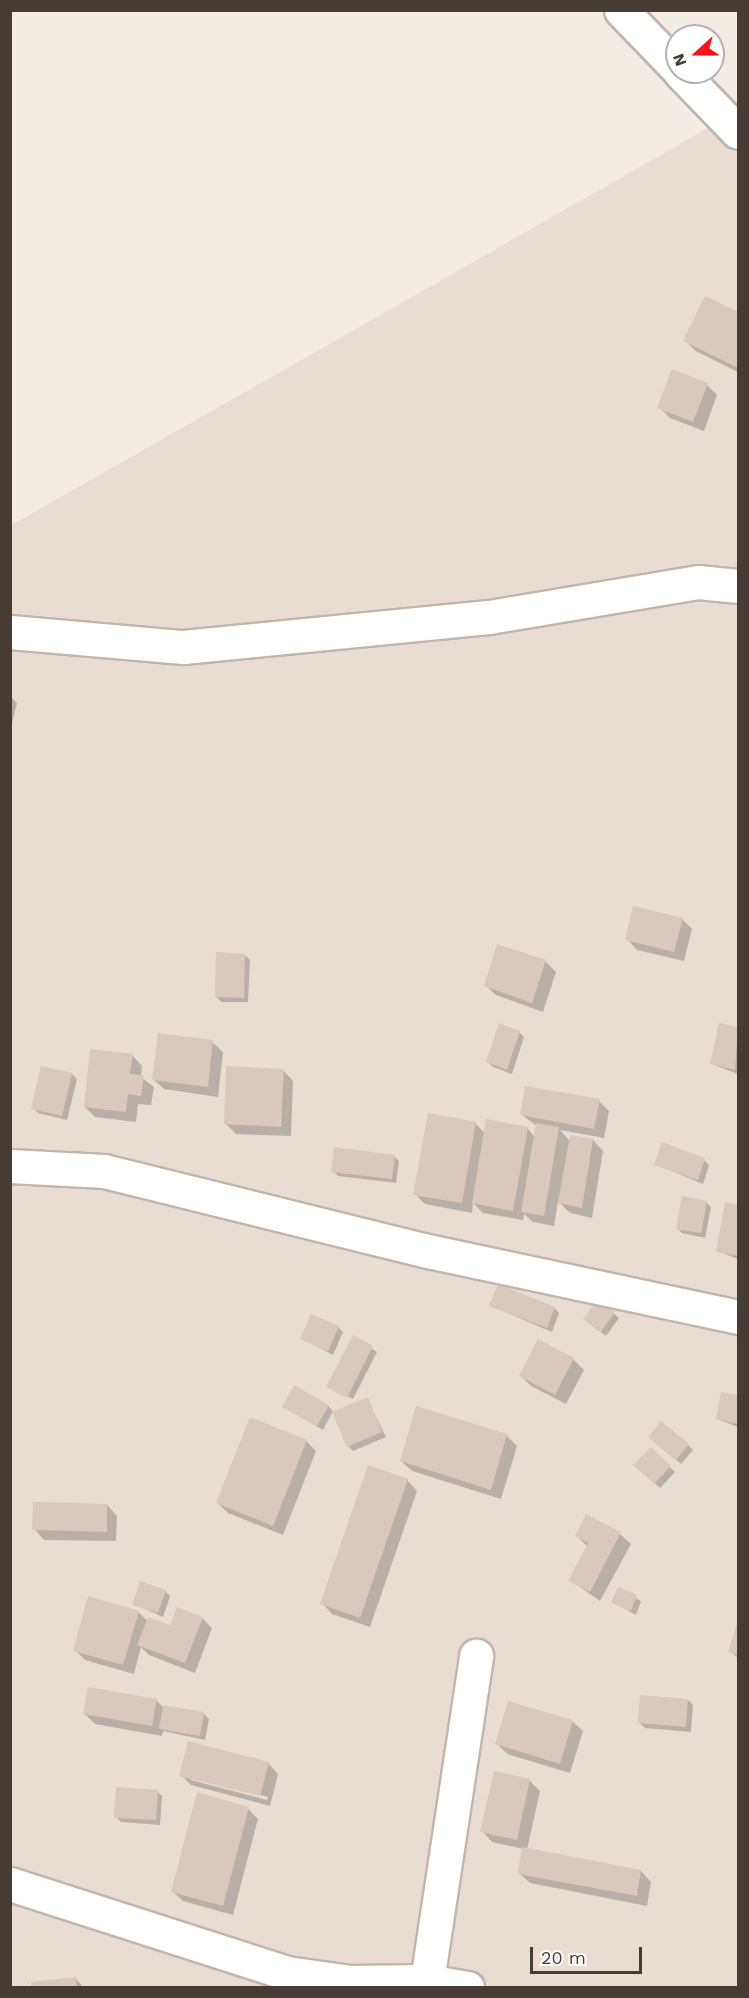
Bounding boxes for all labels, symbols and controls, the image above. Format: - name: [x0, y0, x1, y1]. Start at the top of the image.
- north arrow: [665, 24, 725, 84]
- text: N: [669, 51, 691, 69]
- scale bar: [533, 1935, 646, 1973]
- text: 20 m: [541, 1947, 586, 1968]

